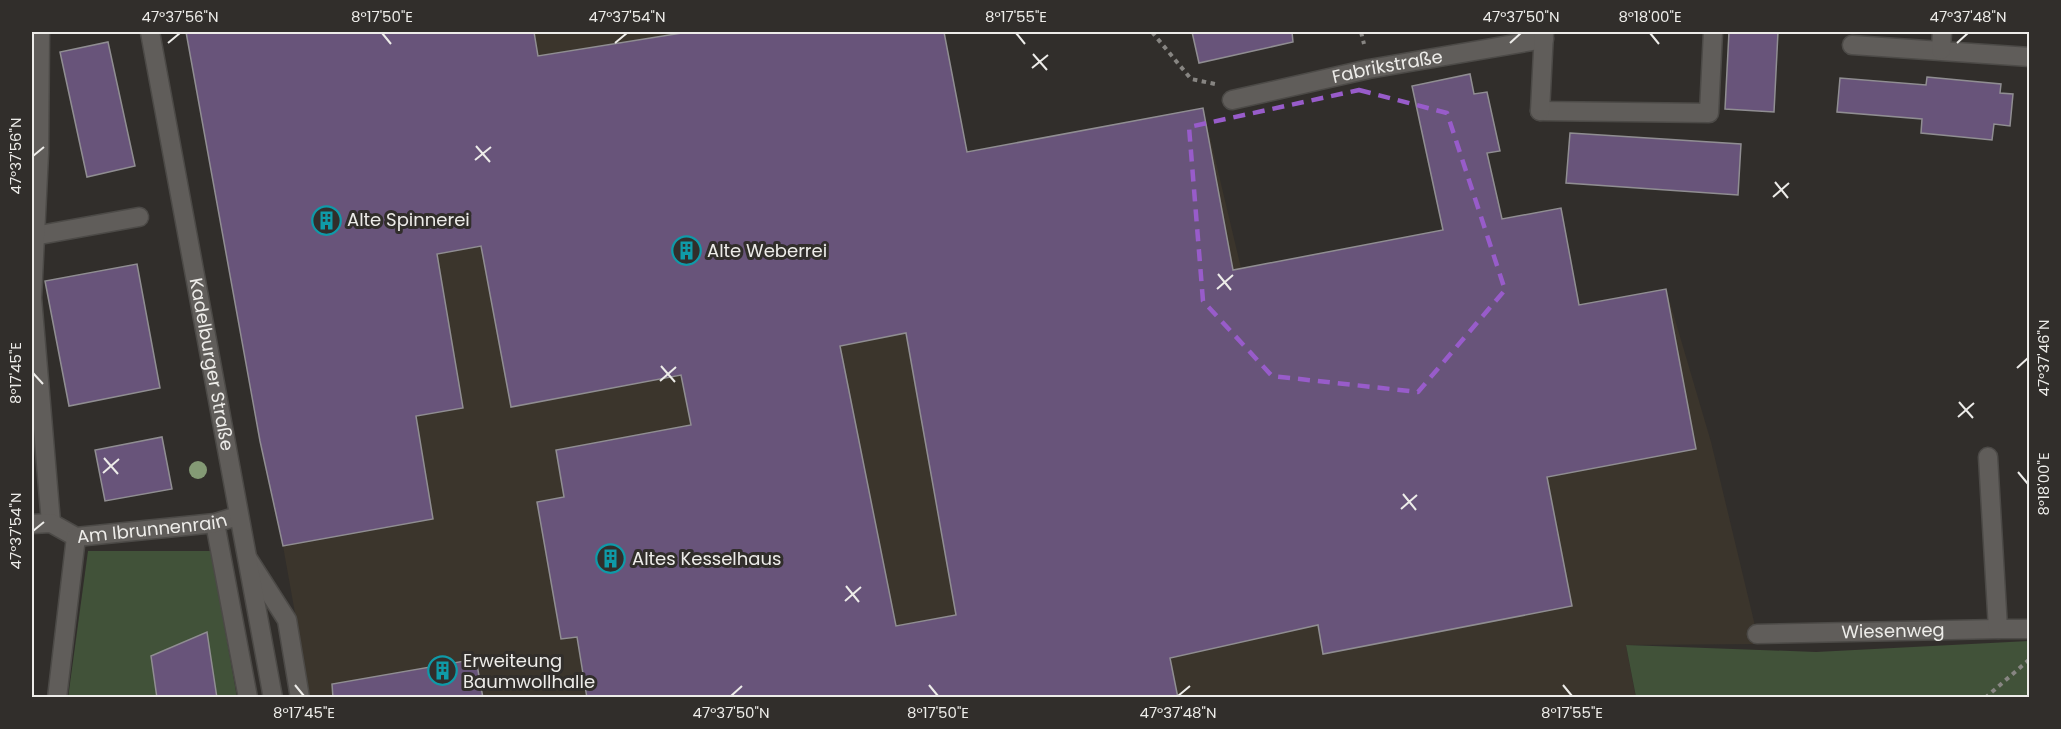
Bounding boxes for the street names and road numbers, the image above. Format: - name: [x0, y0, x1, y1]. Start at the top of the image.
- street label: Fabrikstraße: [1330, 44, 1445, 89]
- street label: Kadelburger Straße: [184, 276, 240, 453]
- street label: Am Ibrunnenrain: [76, 507, 230, 549]
- street label: Wiesenweg: [1841, 617, 1945, 644]

